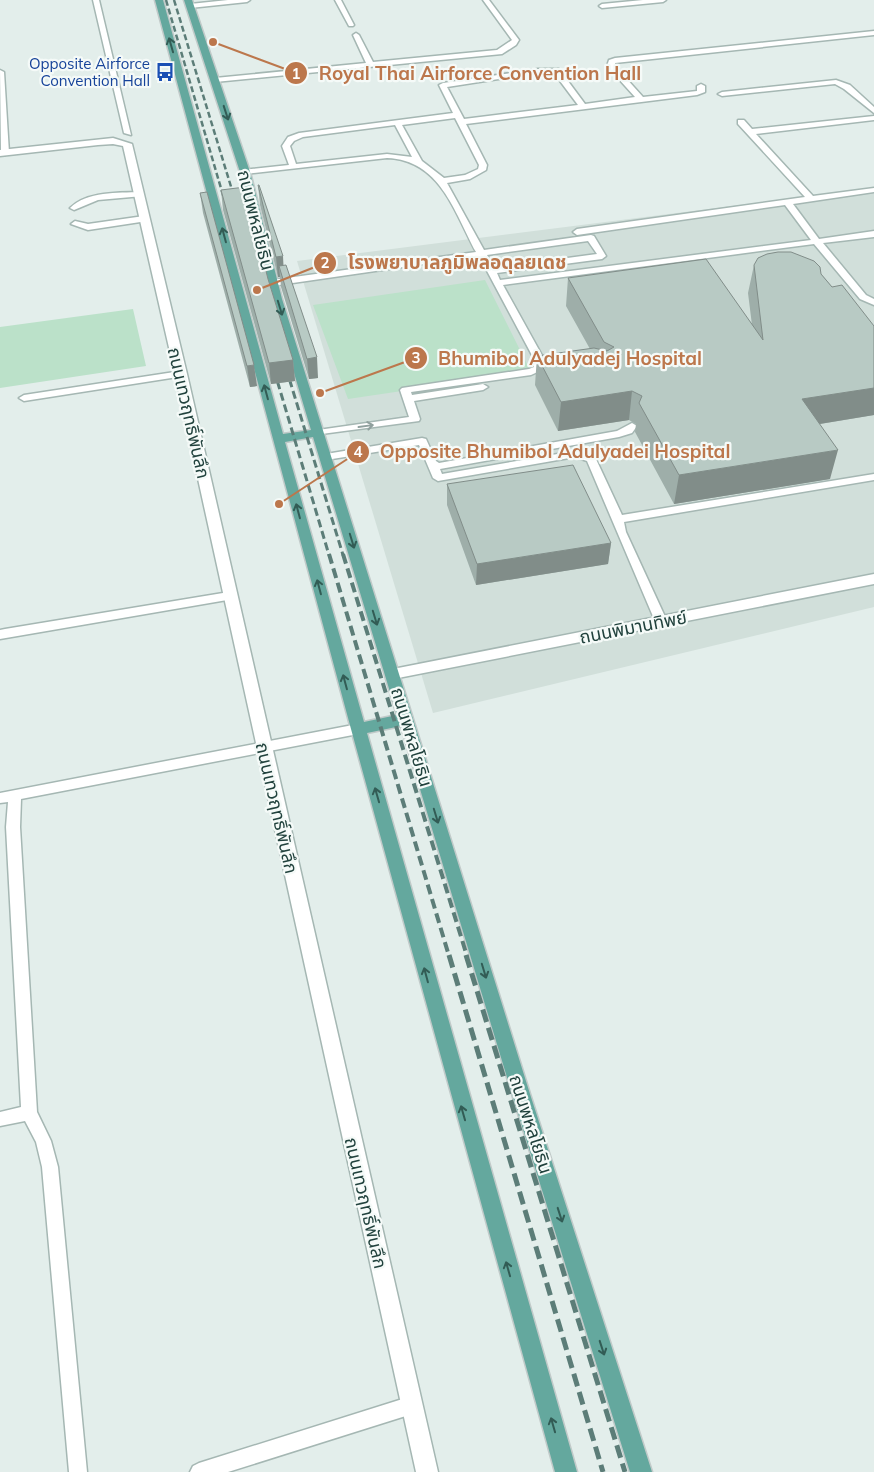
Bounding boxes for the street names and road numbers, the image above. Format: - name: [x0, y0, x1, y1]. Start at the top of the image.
- street label: ถนนพหลโยธิน: [232, 167, 280, 273]
- street label: ถนนเทวฤทธิ์พันลึก: [163, 345, 215, 481]
- street label: ถนนพิมานทิพย์: [577, 605, 689, 649]
- street label: ถนนพหลโยธิน: [386, 684, 438, 790]
- street label: ถนนเทวฤทธิ์พันลึก: [251, 740, 303, 876]
- street label: ถนนพหลโยธิน: [504, 1072, 558, 1176]
- street label: ถนนเทวฤทธิ์พันลึก: [340, 1135, 392, 1271]

